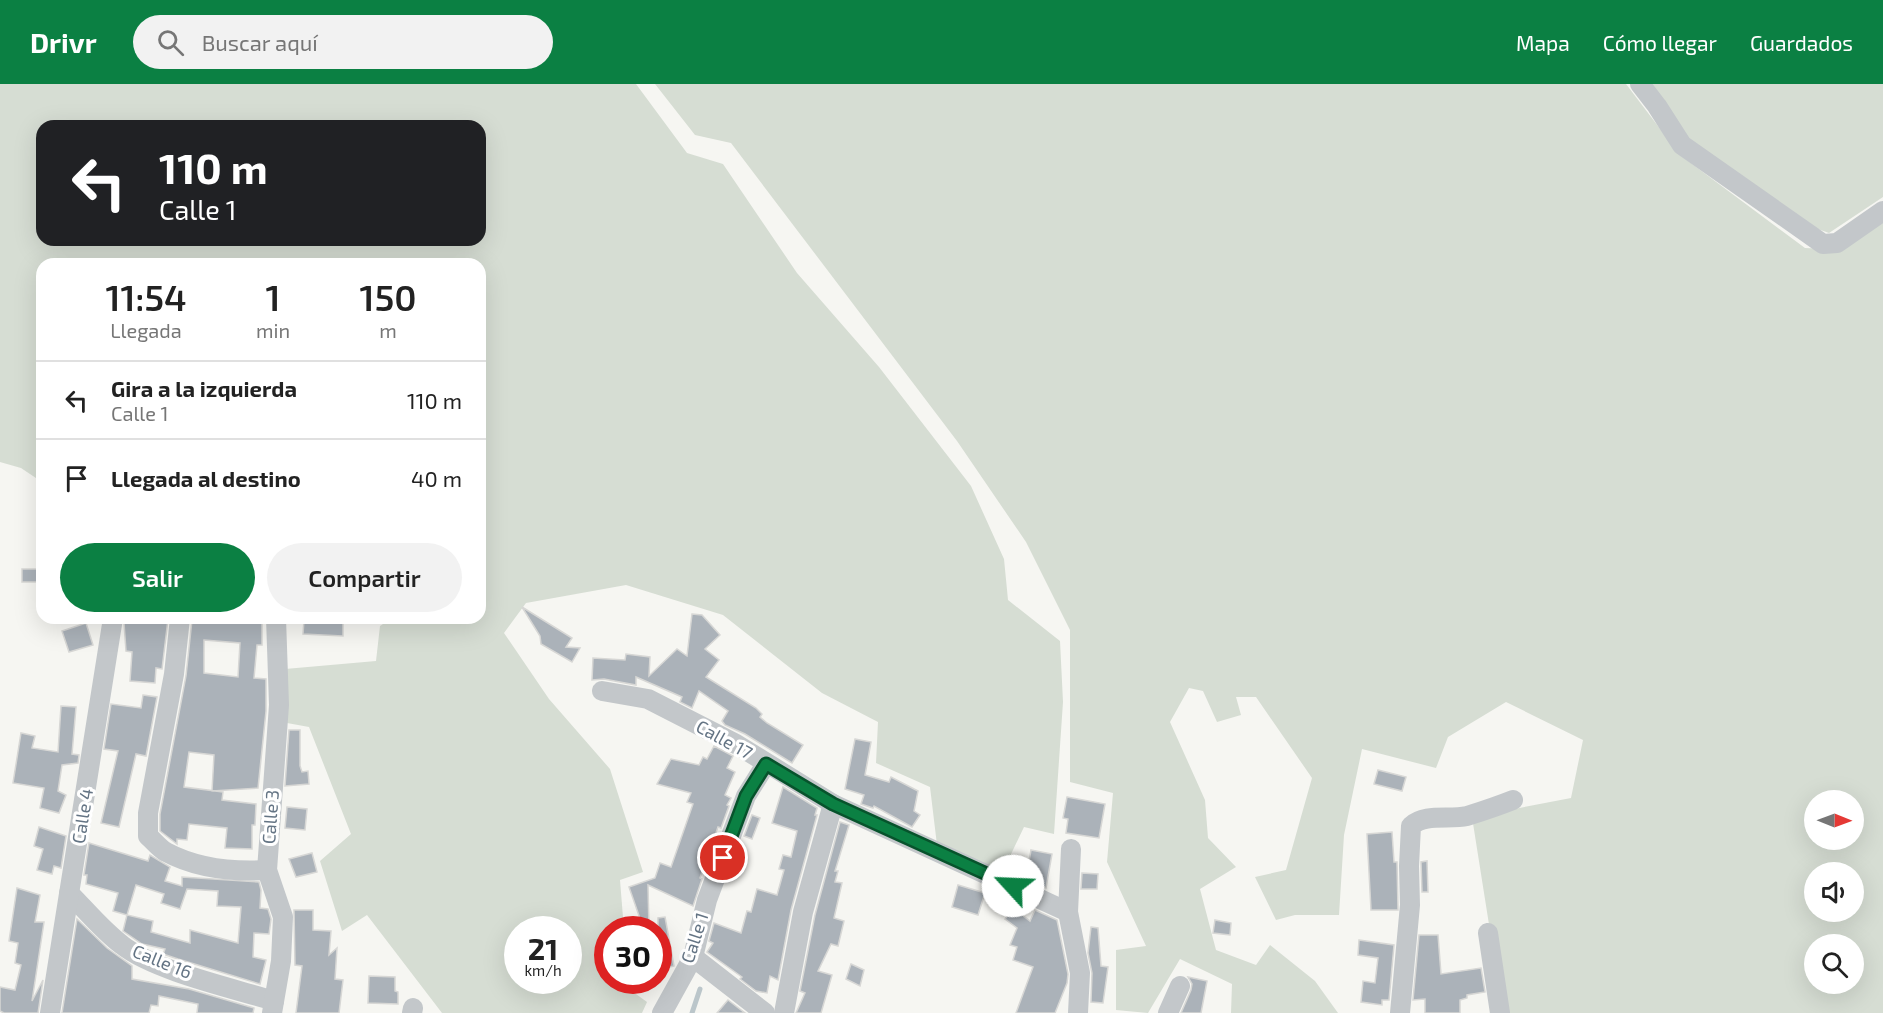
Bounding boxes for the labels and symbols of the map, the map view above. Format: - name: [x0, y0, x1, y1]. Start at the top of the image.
- street label: Calle 17: [693, 715, 756, 764]
- street label: Calle 4: [67, 787, 97, 845]
- street label: Calle 3: [257, 789, 283, 845]
- north arrow: [1804, 790, 1864, 850]
- pin: [697, 832, 748, 883]
- position arrow: [981, 854, 1045, 918]
- street label: Calle 1: [676, 910, 712, 966]
- speed limit sign: 30: [594, 916, 672, 994]
- street label: Calle 16: [130, 939, 195, 983]

